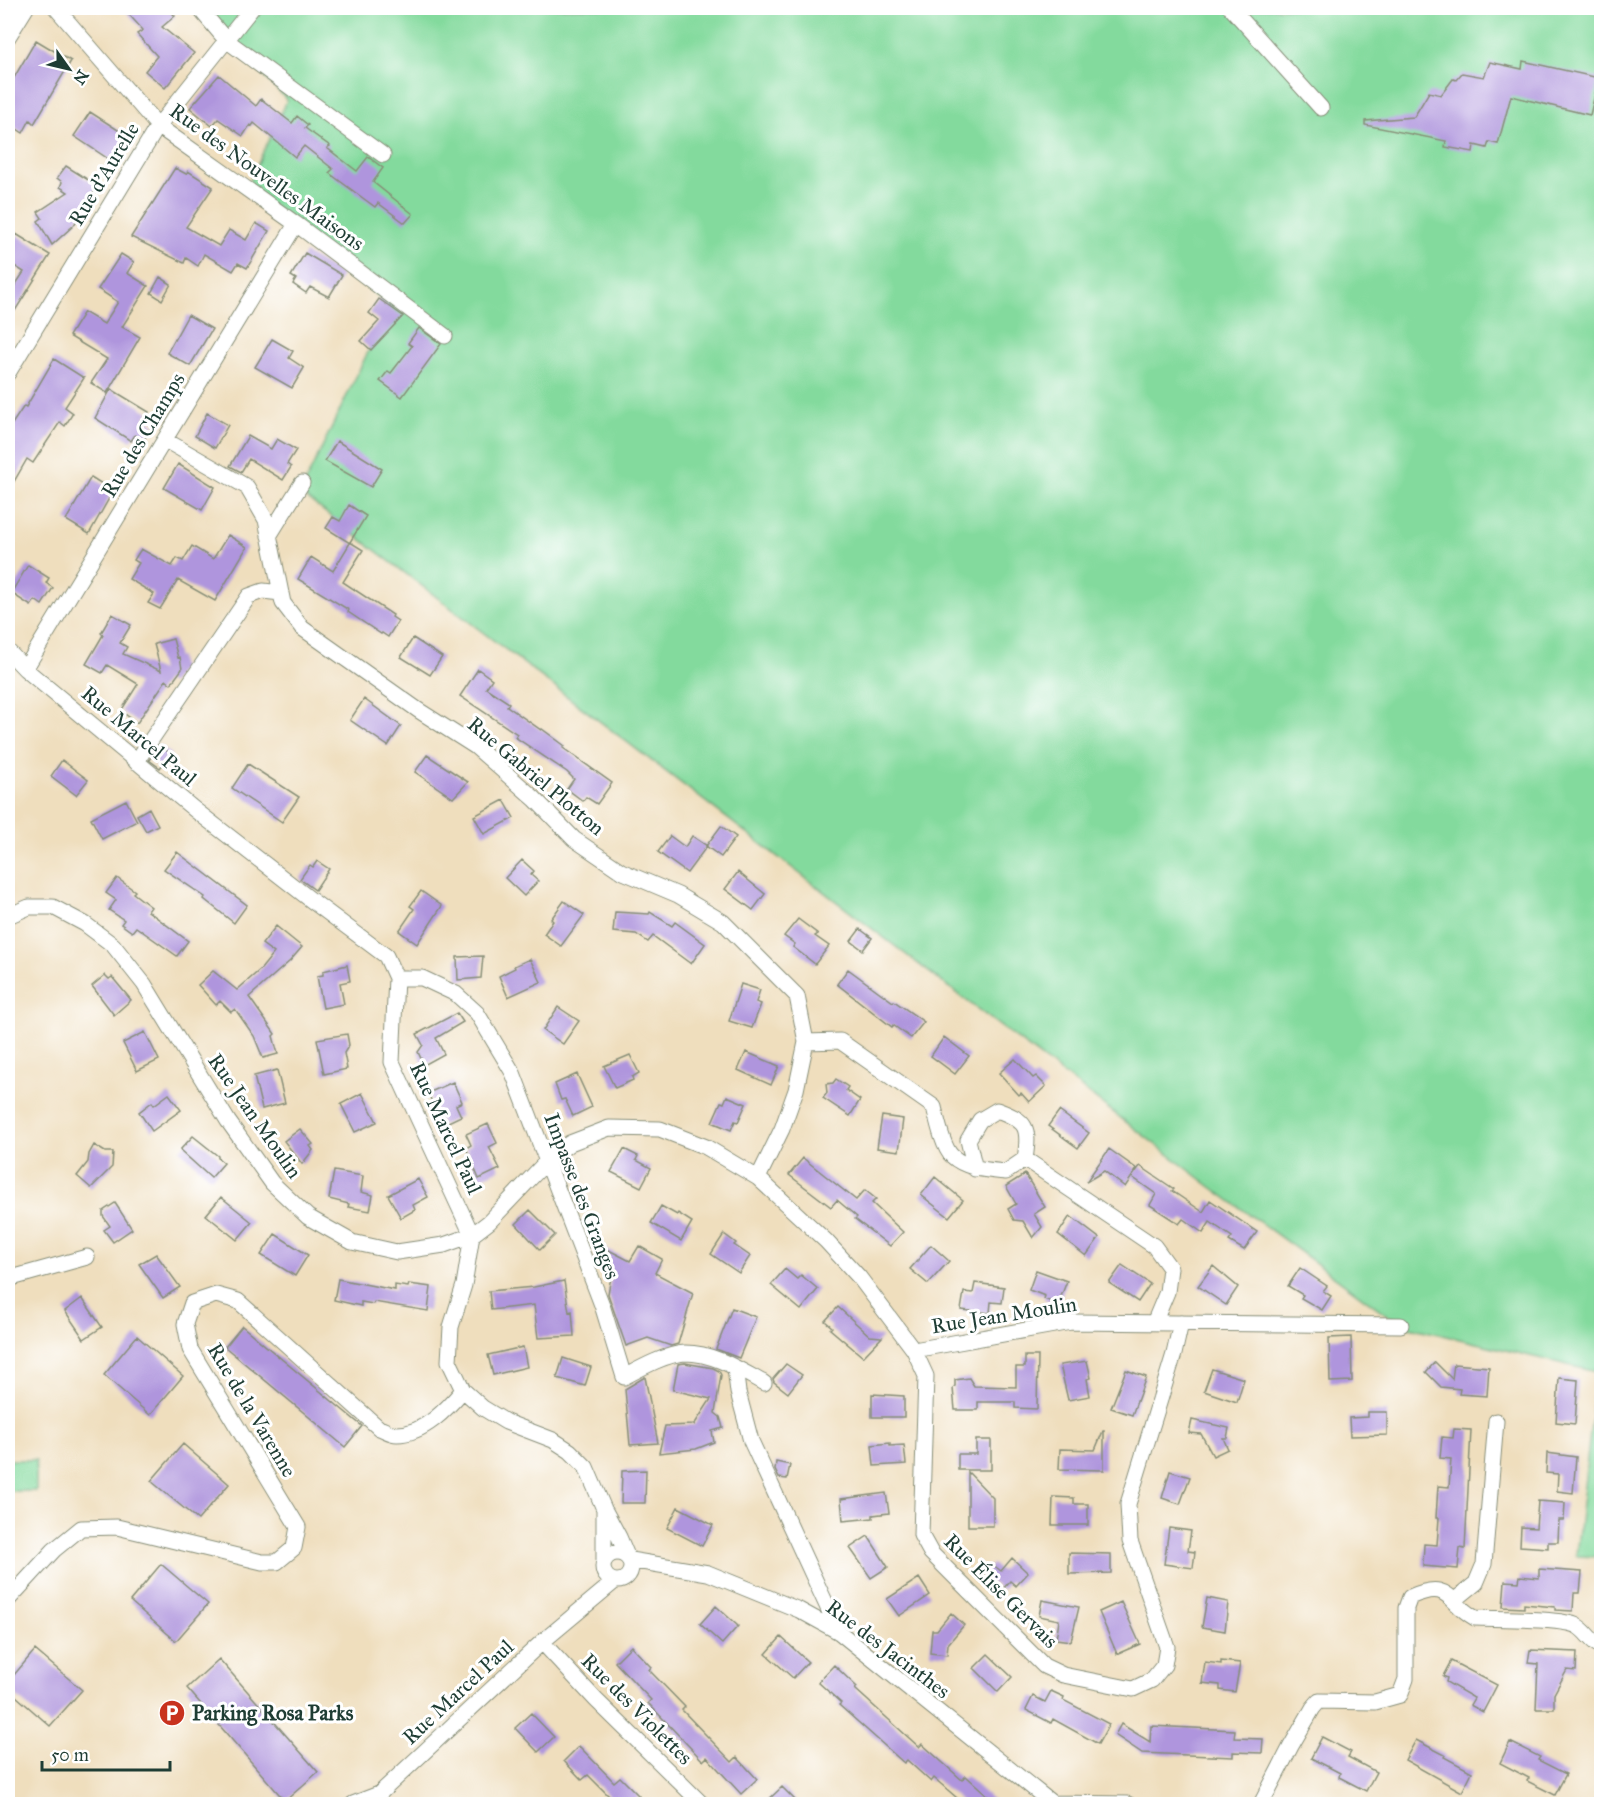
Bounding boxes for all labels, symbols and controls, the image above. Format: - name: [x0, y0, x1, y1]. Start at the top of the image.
- north arrow: [39, 39, 99, 99]
- text: N: [69, 66, 93, 88]
- street label: Rue des Nouvelles Maisons: [165, 98, 369, 256]
- street label: Rue d'Aurelle: [63, 118, 145, 230]
- street label: Rue des Champs: [95, 368, 191, 502]
- street label: Rue Marcel Paul: [76, 680, 202, 792]
- street label: Rue Gabriel Plotton: [462, 711, 610, 841]
- street label: Rue Jean Moulin: [202, 1048, 308, 1184]
- street label: Rue Marcel Paul: [404, 1058, 488, 1198]
- street label: Impasse des Granges: [538, 1109, 626, 1283]
- street label: Rue Jean Moulin: [929, 1291, 1079, 1339]
- street label: Rue de la Varenne: [202, 1338, 302, 1482]
- street label: Rue Élise Gervais: [938, 1528, 1064, 1654]
- street label: Rue des Jacinthes: [821, 1594, 955, 1704]
- street label: Rue Marcel Paul: [397, 1634, 519, 1750]
- street label: Rue des Violettes: [576, 1648, 698, 1770]
- parking icon: Parking Rosa Parks: [157, 1698, 187, 1728]
- place label: Parking Rosa Parks: [192, 1700, 354, 1726]
- scale bar: [42, 1734, 170, 1772]
- text: 50 m: [51, 1744, 89, 1766]

